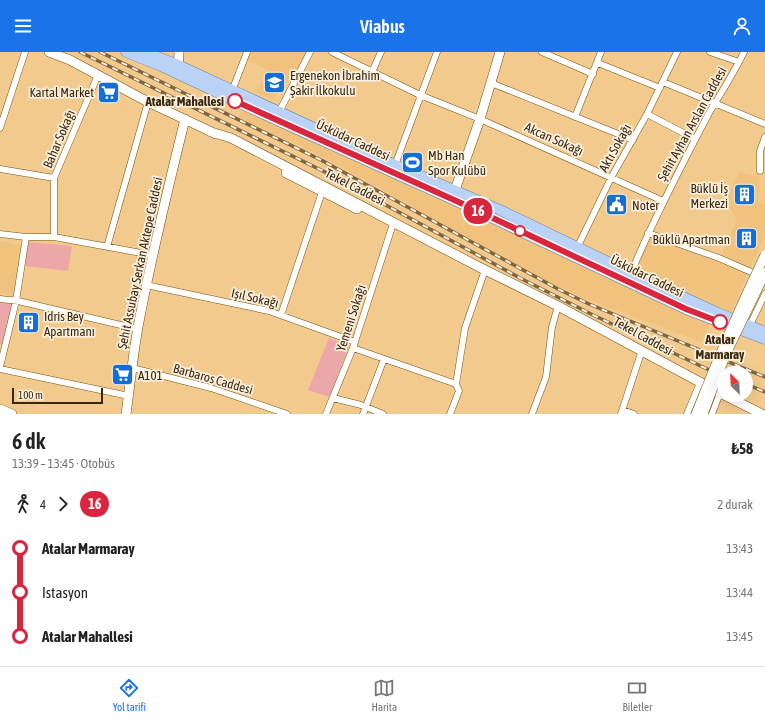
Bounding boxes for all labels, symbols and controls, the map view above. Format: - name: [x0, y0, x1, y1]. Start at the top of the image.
- icon: menu: [12, 15, 34, 37]
- icon: person: [731, 15, 753, 37]
- text: Viabus: [360, 16, 405, 37]
- street label: Şehit Ayhan Arslan Caddesi: [654, 64, 730, 184]
- place label: Ergenekon İbrahim Şakir İlkokulu: [290, 68, 380, 98]
- school or university icon: Ergenekon İbrahim Şakir İlkokulu: [261, 69, 287, 95]
- supermarket icon: Kartal Market: [96, 79, 122, 105]
- place label: Kartal Market: [29, 85, 94, 100]
- marker: Atalar Mahallesi: [227, 93, 243, 109]
- place label: Atalar Mahallesi: [144, 94, 224, 109]
- street label: Bahar Sokağı: [40, 107, 78, 171]
- street label: Üsküdar Caddesi: [314, 116, 392, 164]
- street label: Akcan Sokağı: [522, 119, 586, 159]
- street label: Aktı Sokağı: [596, 121, 634, 175]
- place label: Mb Han Spor Kulübü: [428, 148, 486, 178]
- sports icon: Mb Han Spor Kulübü: [399, 149, 425, 175]
- street label: Tekel Caddesi: [323, 166, 387, 208]
- street label: Şehit Assubay Serkan Aktepe Caddesi: [114, 176, 166, 350]
- place label: Büklü İş Merkezi: [690, 181, 728, 211]
- building icon: Büklü İş Merkezi: [731, 182, 757, 208]
- public building icon: Noter: [603, 192, 629, 218]
- line badge: 16: [460, 198, 496, 224]
- place label: Noter: [632, 198, 659, 213]
- text: 16: [471, 203, 485, 219]
- unlabelled marker: [514, 225, 526, 237]
- building icon: Büklü Apartman: [733, 226, 759, 252]
- place label: Büklü Apartman: [653, 232, 730, 247]
- street label: Üsküdar Caddesi: [608, 252, 686, 300]
- street label: Yemeni Sokağı: [333, 283, 369, 353]
- street label: Işıl Sokağı: [230, 285, 280, 311]
- place label: Idris Bey Apartmanı: [44, 309, 95, 339]
- building icon: Idris Bey Apartmanı: [16, 310, 42, 336]
- street label: Tekel Caddesi: [611, 314, 675, 358]
- marker: Atalar Marmaray: [712, 314, 728, 330]
- place label: Atalar Marmaray: [696, 332, 745, 362]
- street label: Barbaros Caddesi: [171, 360, 255, 398]
- supermarket icon: A101: [109, 362, 135, 388]
- north arrow: [717, 366, 753, 402]
- map controls: [717, 366, 753, 402]
- place label: A101: [138, 368, 163, 383]
- scale bar: [12, 386, 103, 405]
- text: 100 m: [18, 389, 43, 401]
- text: 6 dk: [12, 428, 45, 454]
- text: ₺58: [731, 440, 753, 457]
- text: 13:39 – 13:45 · Otobüs: [12, 456, 115, 471]
- icon: walk: [12, 493, 34, 515]
- icon: forward: [52, 493, 74, 515]
- text: 16: [88, 496, 101, 512]
- text: 4: [40, 497, 46, 512]
- text: 2 durak: [717, 497, 753, 512]
- text: Atalar Marmaray: [42, 540, 135, 557]
- text: 13:43: [726, 541, 753, 556]
- text: Istasyon: [42, 584, 88, 601]
- text: 13:44: [726, 585, 753, 600]
- text: Atalar Mahallesi: [42, 628, 133, 645]
- text: 13:45: [726, 629, 753, 644]
- tab: Yol tarifi: [113, 677, 146, 713]
- tab: Harita: [372, 677, 397, 713]
- tab: Biletler: [623, 677, 652, 713]

